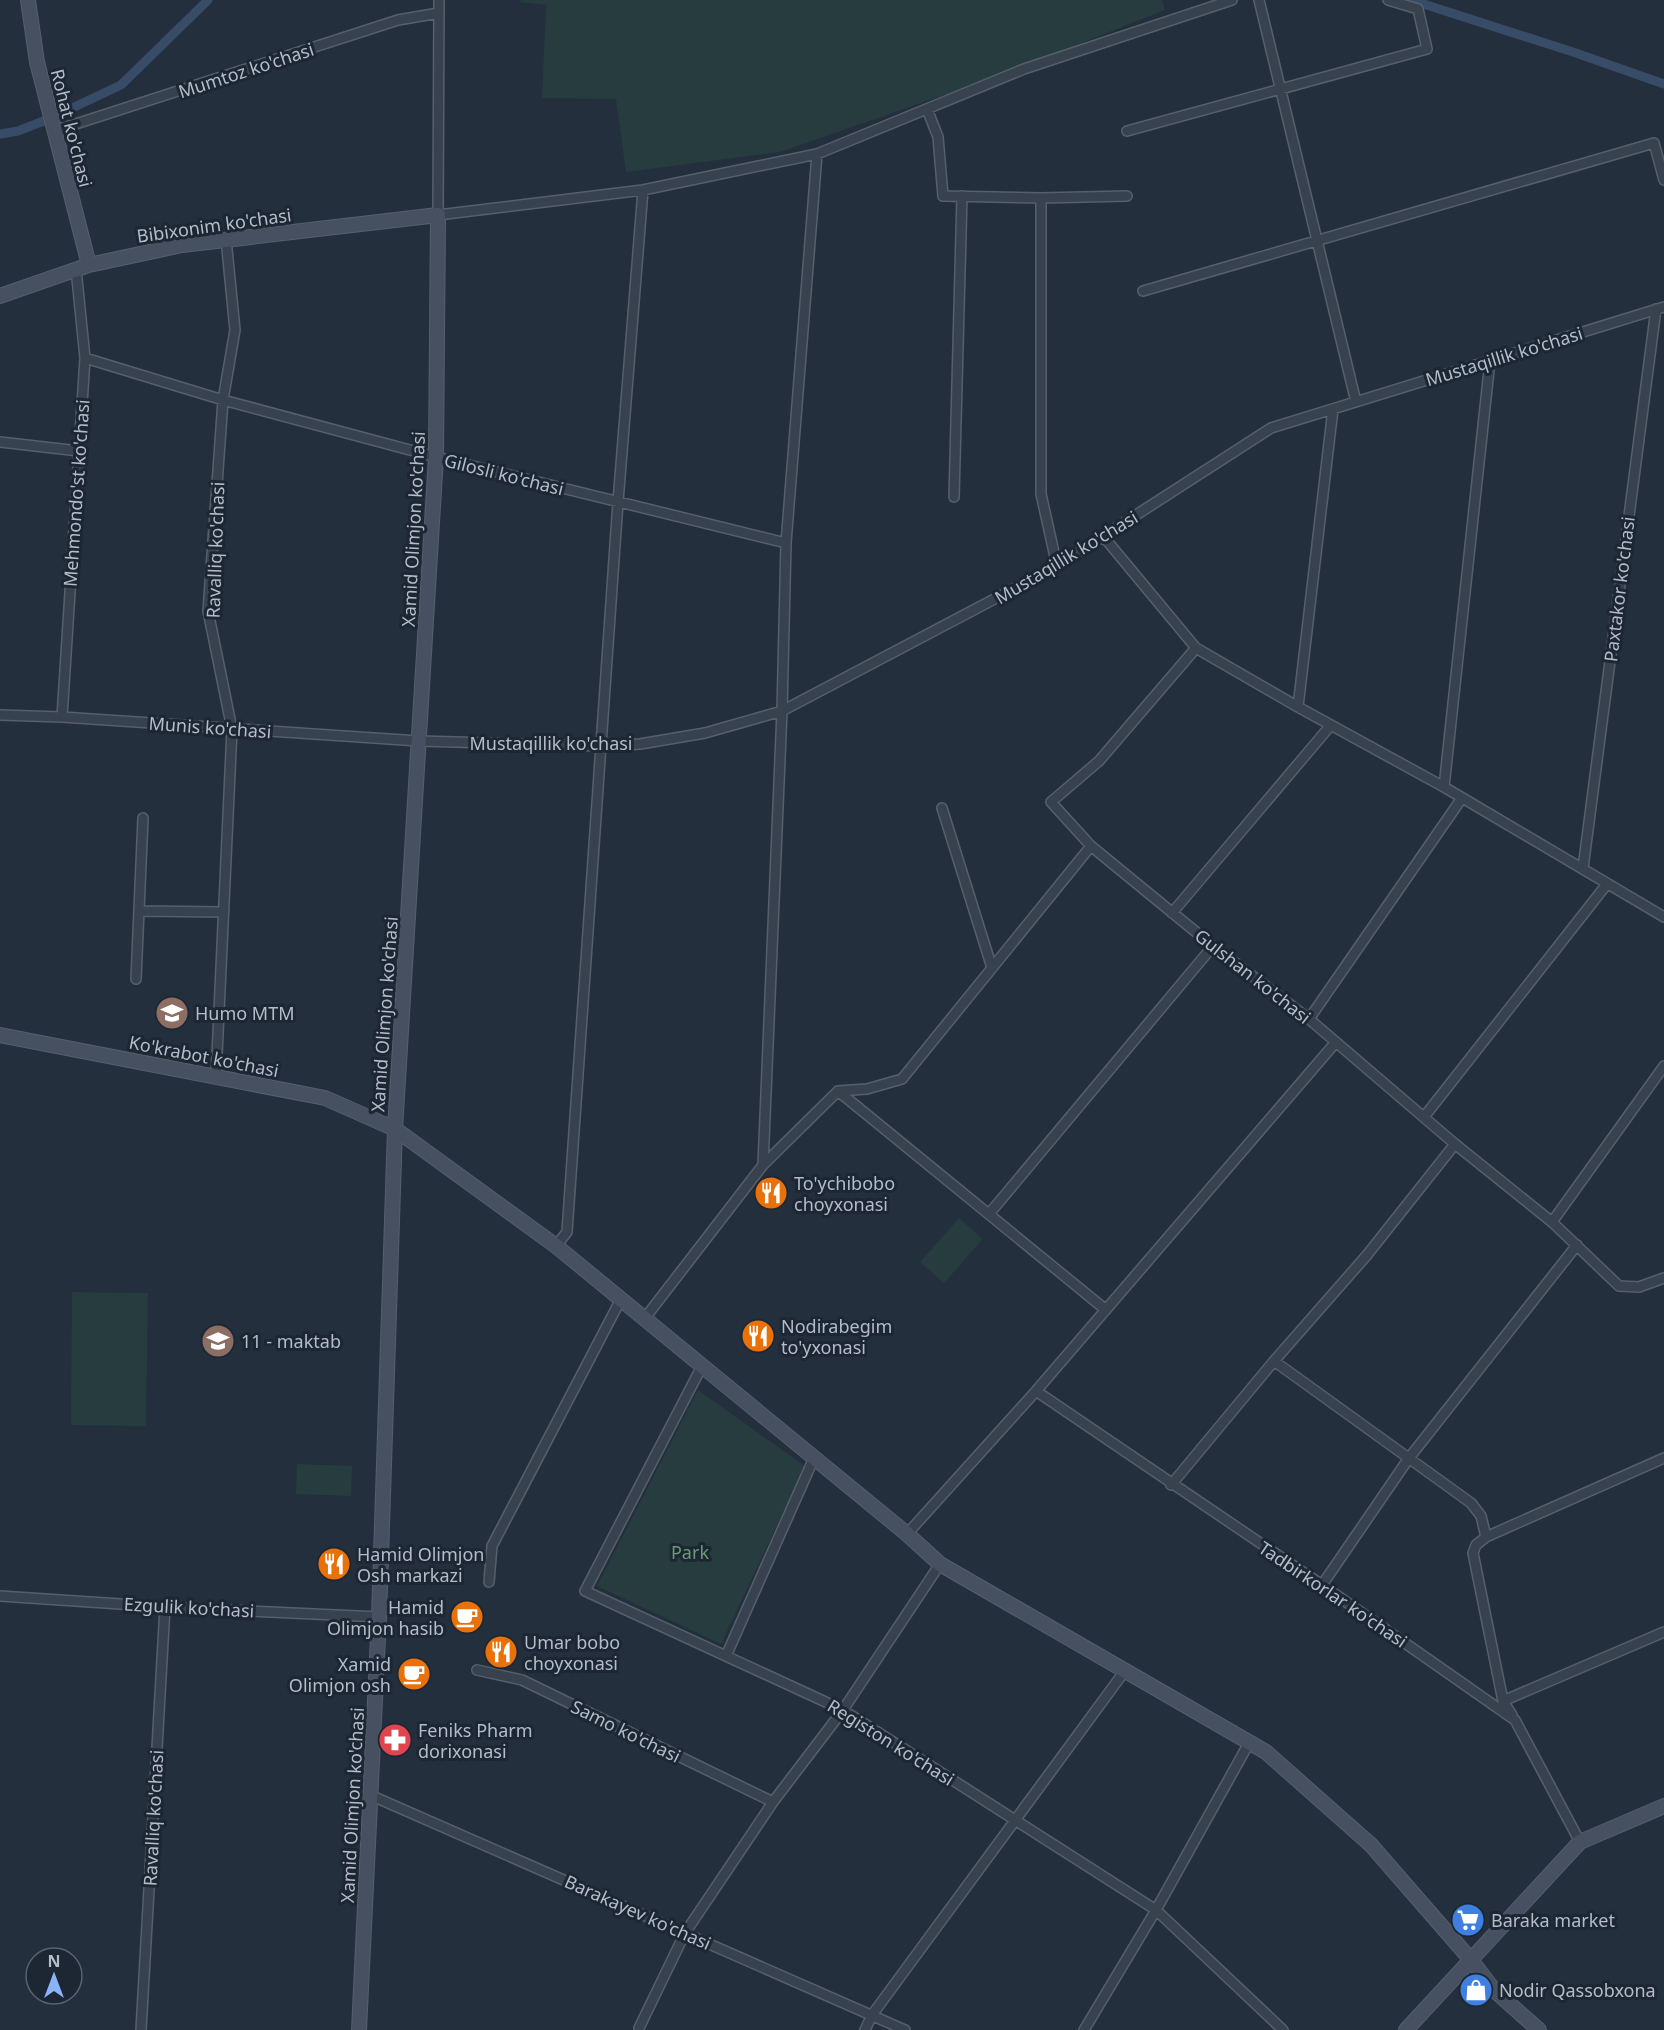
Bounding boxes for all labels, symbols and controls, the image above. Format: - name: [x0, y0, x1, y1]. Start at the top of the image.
- street label: Mumtoz ko'chasi: [175, 37, 317, 103]
- street label: Rohat ko'chasi: [46, 66, 98, 190]
- street label: Bibixonim ko'chasi: [135, 202, 293, 248]
- street label: Mustaqillik ko'chasi: [1423, 321, 1585, 391]
- street label: Mehmondo'st ko'chasi: [57, 398, 95, 588]
- street label: Xamid Olimjon ko'chasi: [396, 431, 430, 627]
- street label: Gilosli ko'chasi: [442, 448, 566, 500]
- street label: Ravalliq ko'chasi: [201, 481, 229, 619]
- street label: Mustaqillik ko'chasi: [990, 505, 1142, 609]
- street label: Paxtakor ko'chasi: [1598, 515, 1640, 663]
- street label: Munis ko'chasi: [148, 711, 272, 743]
- street label: Mustaqillik ko'chasi: [469, 731, 633, 755]
- street label: Xamid Olimjon ko'chasi: [365, 915, 403, 1113]
- street label: Gulshan ko'chasi: [1190, 923, 1316, 1029]
- school or university icon: Humo MTM: [154, 995, 190, 1031]
- place label: Humo MTM: [195, 1001, 295, 1025]
- street label: Ko'krabot ko'chasi: [127, 1030, 281, 1082]
- place label: To'ychibobo choyxonasi: [794, 1171, 895, 1216]
- restaurant icon: To'ychibobo choyxonasi: [753, 1175, 789, 1211]
- place label: Nodirabegim to'yxonasi: [781, 1314, 892, 1359]
- restaurant icon: Nodirabegim to'yxonasi: [740, 1318, 776, 1354]
- school or university icon: 11 - maktab: [200, 1323, 236, 1359]
- place label: 11 - maktab: [241, 1329, 341, 1353]
- street label: Tadbirkorlar ko'chasi: [1254, 1535, 1412, 1653]
- park label: Park: [671, 1540, 709, 1564]
- place label: Hamid Olimjon Osh markazi: [357, 1542, 485, 1587]
- restaurant icon: Hamid Olimjon Osh markazi: [316, 1546, 352, 1582]
- street label: Ezgulik ko'chasi: [123, 1592, 255, 1622]
- place label: Hamid Olimjon hasib: [327, 1595, 444, 1640]
- cafe icon: Hamid Olimjon hasib: [449, 1599, 485, 1635]
- place label: Umar bobo choyxonasi: [524, 1630, 620, 1675]
- restaurant icon: Umar bobo choyxonasi: [483, 1634, 519, 1670]
- place label: Xamid Olimjon osh: [289, 1652, 391, 1697]
- cafe icon: Xamid Olimjon osh: [396, 1656, 432, 1692]
- street label: Registon ko'chasi: [823, 1693, 959, 1791]
- street label: Samo ko'chasi: [567, 1694, 685, 1768]
- street label: Xamid Olimjon ko'chasi: [335, 1707, 369, 1903]
- place label: Feniks Pharm dorixonasi: [418, 1718, 533, 1763]
- pharmacy icon: Feniks Pharm dorixonasi: [377, 1722, 413, 1758]
- street label: Ravalliq ko'chasi: [137, 1749, 169, 1887]
- street label: Barakayev ko'chasi: [561, 1869, 715, 1955]
- supermarket icon: Baraka market: [1450, 1902, 1486, 1938]
- place label: Baraka market: [1491, 1908, 1615, 1932]
- north arrow: [24, 1946, 84, 2006]
- text: N: [47, 1950, 61, 1972]
- shop icon: Nodir Qassobxona: [1458, 1972, 1494, 2008]
- place label: Nodir Qassobxona: [1499, 1978, 1656, 2002]

